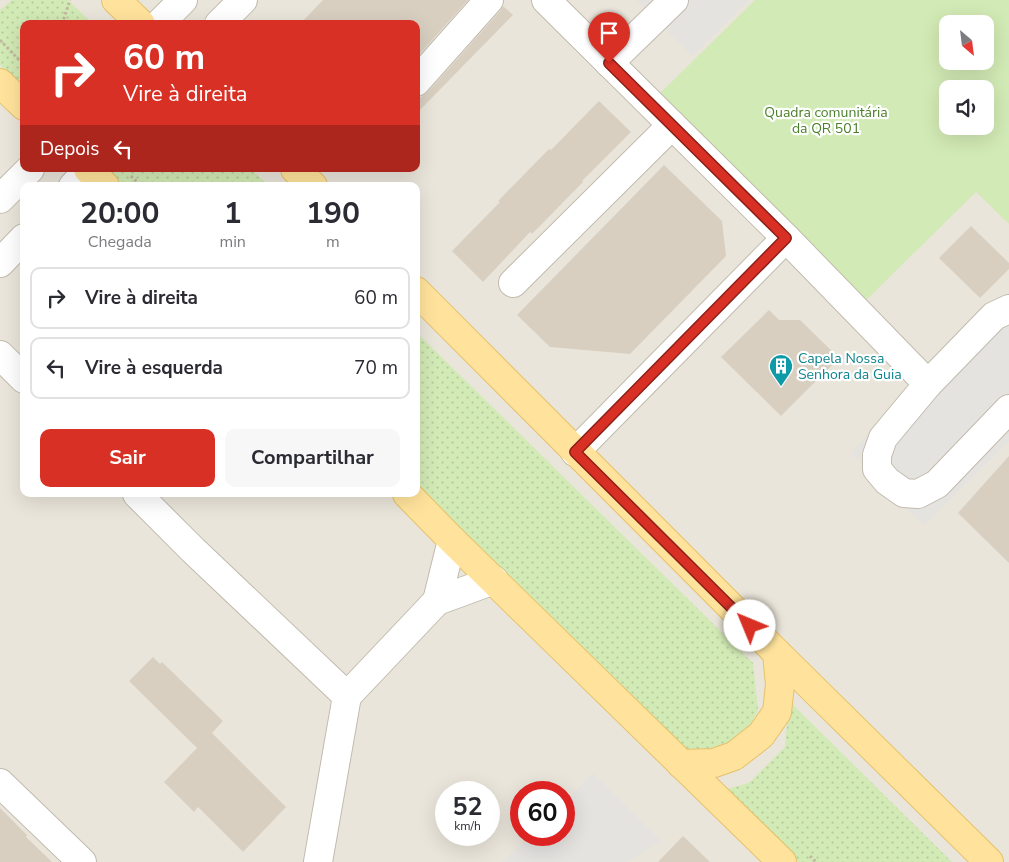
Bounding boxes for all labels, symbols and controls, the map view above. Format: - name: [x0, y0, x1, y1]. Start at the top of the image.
- pin: [588, 12, 630, 63]
- north arrow: [939, 15, 994, 70]
- map controls: [939, 15, 994, 135]
- icon: arrive: [595, 19, 623, 47]
- text: 60 m: [123, 34, 205, 81]
- icon: right: [40, 40, 105, 105]
- text: Vire à direita: [123, 79, 248, 109]
- button: sound: [939, 80, 994, 135]
- park label: Quadra comunitária da QR 501: [764, 103, 888, 138]
- icon: left: [109, 135, 137, 163]
- text: Depois: [40, 136, 99, 162]
- text: 20:00: [80, 193, 159, 234]
- text: 1: [224, 193, 242, 234]
- text: 190: [306, 193, 360, 234]
- text: Chegada: [88, 231, 152, 253]
- text: min: [219, 231, 246, 253]
- text: m: [326, 231, 340, 253]
- icon: right: [42, 284, 70, 312]
- text: Vire à direita: [85, 285, 198, 311]
- text: 60 m: [354, 285, 398, 311]
- place label: Capela Nossa Senhora da Guia: [798, 349, 902, 384]
- building icon: Capela Nossa Senhora da Guia: [768, 353, 794, 387]
- icon: left: [42, 354, 70, 382]
- text: Vire à esquerda: [85, 355, 223, 381]
- text: 70 m: [354, 355, 398, 381]
- button: Sair: [40, 429, 215, 487]
- button: Compartilhar: [225, 429, 400, 487]
- position arrow: [723, 599, 775, 651]
- speed limit sign: 60: [510, 781, 575, 846]
- text: 52: [452, 790, 483, 824]
- text: km/h: [454, 818, 481, 834]

